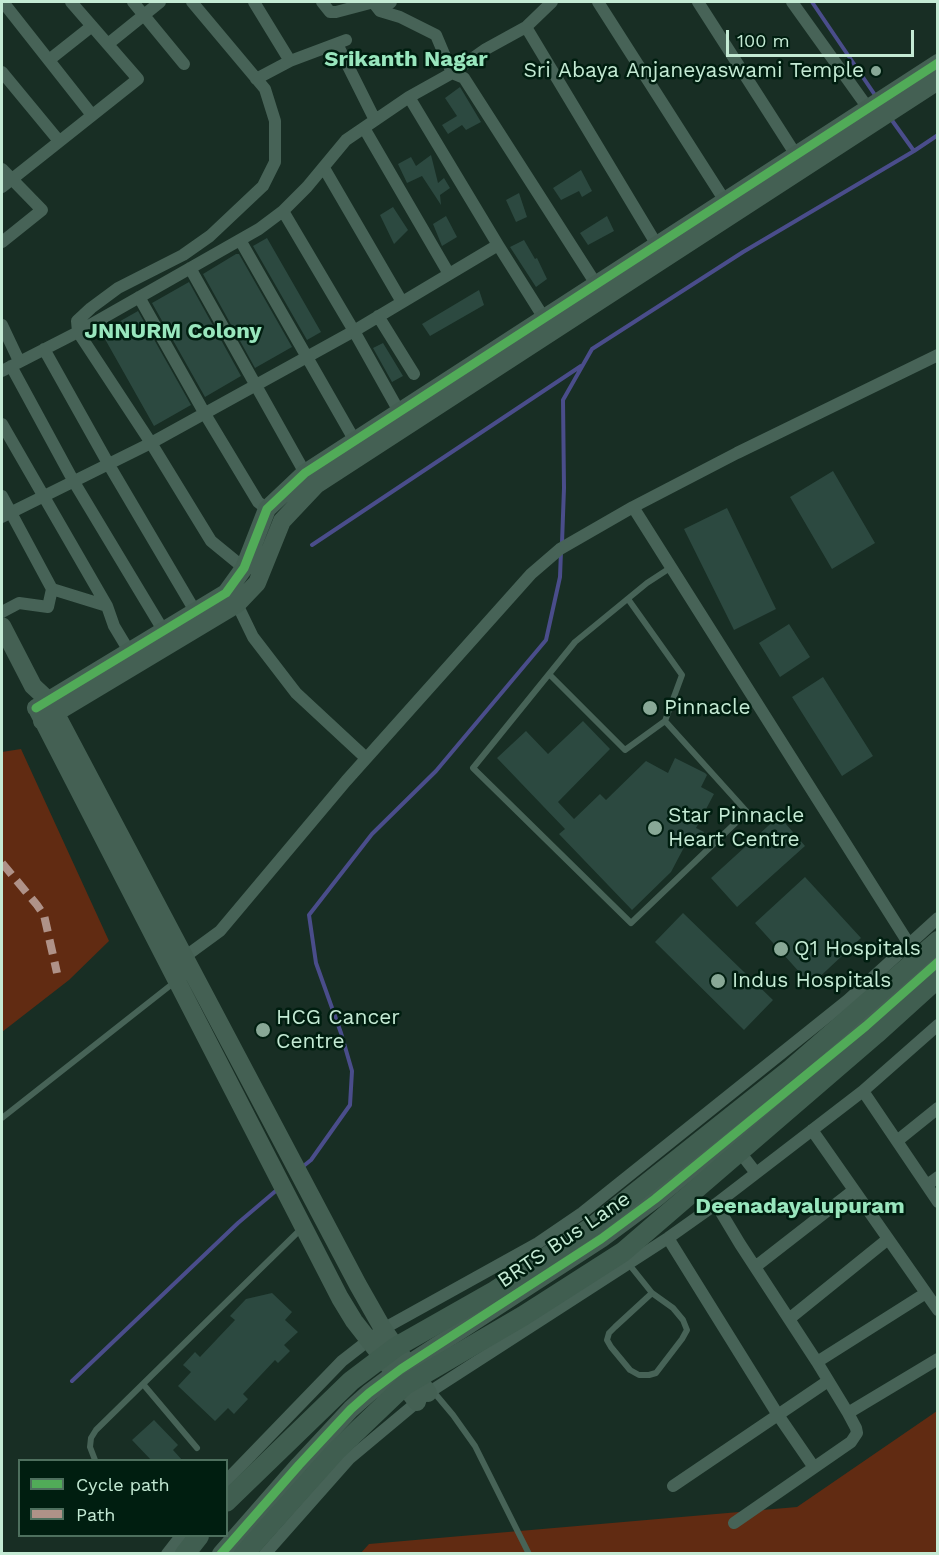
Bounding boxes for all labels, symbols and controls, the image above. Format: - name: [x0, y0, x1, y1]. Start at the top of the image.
- scale bar: [729, 18, 916, 56]
- text: 100 m: [737, 30, 790, 51]
- district label: Srikanth Nagar: [324, 47, 488, 73]
- place label: Sri Abaya Anjaneyaswami Temple: [523, 58, 864, 84]
- marker: Sri Abaya Anjaneyaswami Temple: [869, 64, 883, 78]
- district label: JNNURM Colony: [84, 319, 262, 345]
- place label: Pinnacle: [664, 695, 751, 721]
- marker: Pinnacle: [641, 699, 659, 717]
- place label: Star Pinnacle Heart Centre: [668, 803, 804, 853]
- marker: Star Pinnacle Heart Centre: [646, 819, 664, 837]
- place label: Q1 Hospitals: [794, 936, 921, 962]
- marker: Q1 Hospitals: [772, 940, 790, 958]
- place label: Indus Hospitals: [732, 968, 891, 994]
- marker: Indus Hospitals: [709, 972, 727, 990]
- place label: HCG Cancer Centre: [276, 1005, 400, 1055]
- marker: HCG Cancer Centre: [254, 1021, 272, 1039]
- street label: BRTS Bus Lane: [493, 1186, 635, 1294]
- district label: Deenadayalupuram: [695, 1194, 905, 1220]
- legend: [18, 1459, 228, 1537]
- text: Cycle path: [76, 1474, 170, 1495]
- text: Path: [76, 1504, 116, 1525]

